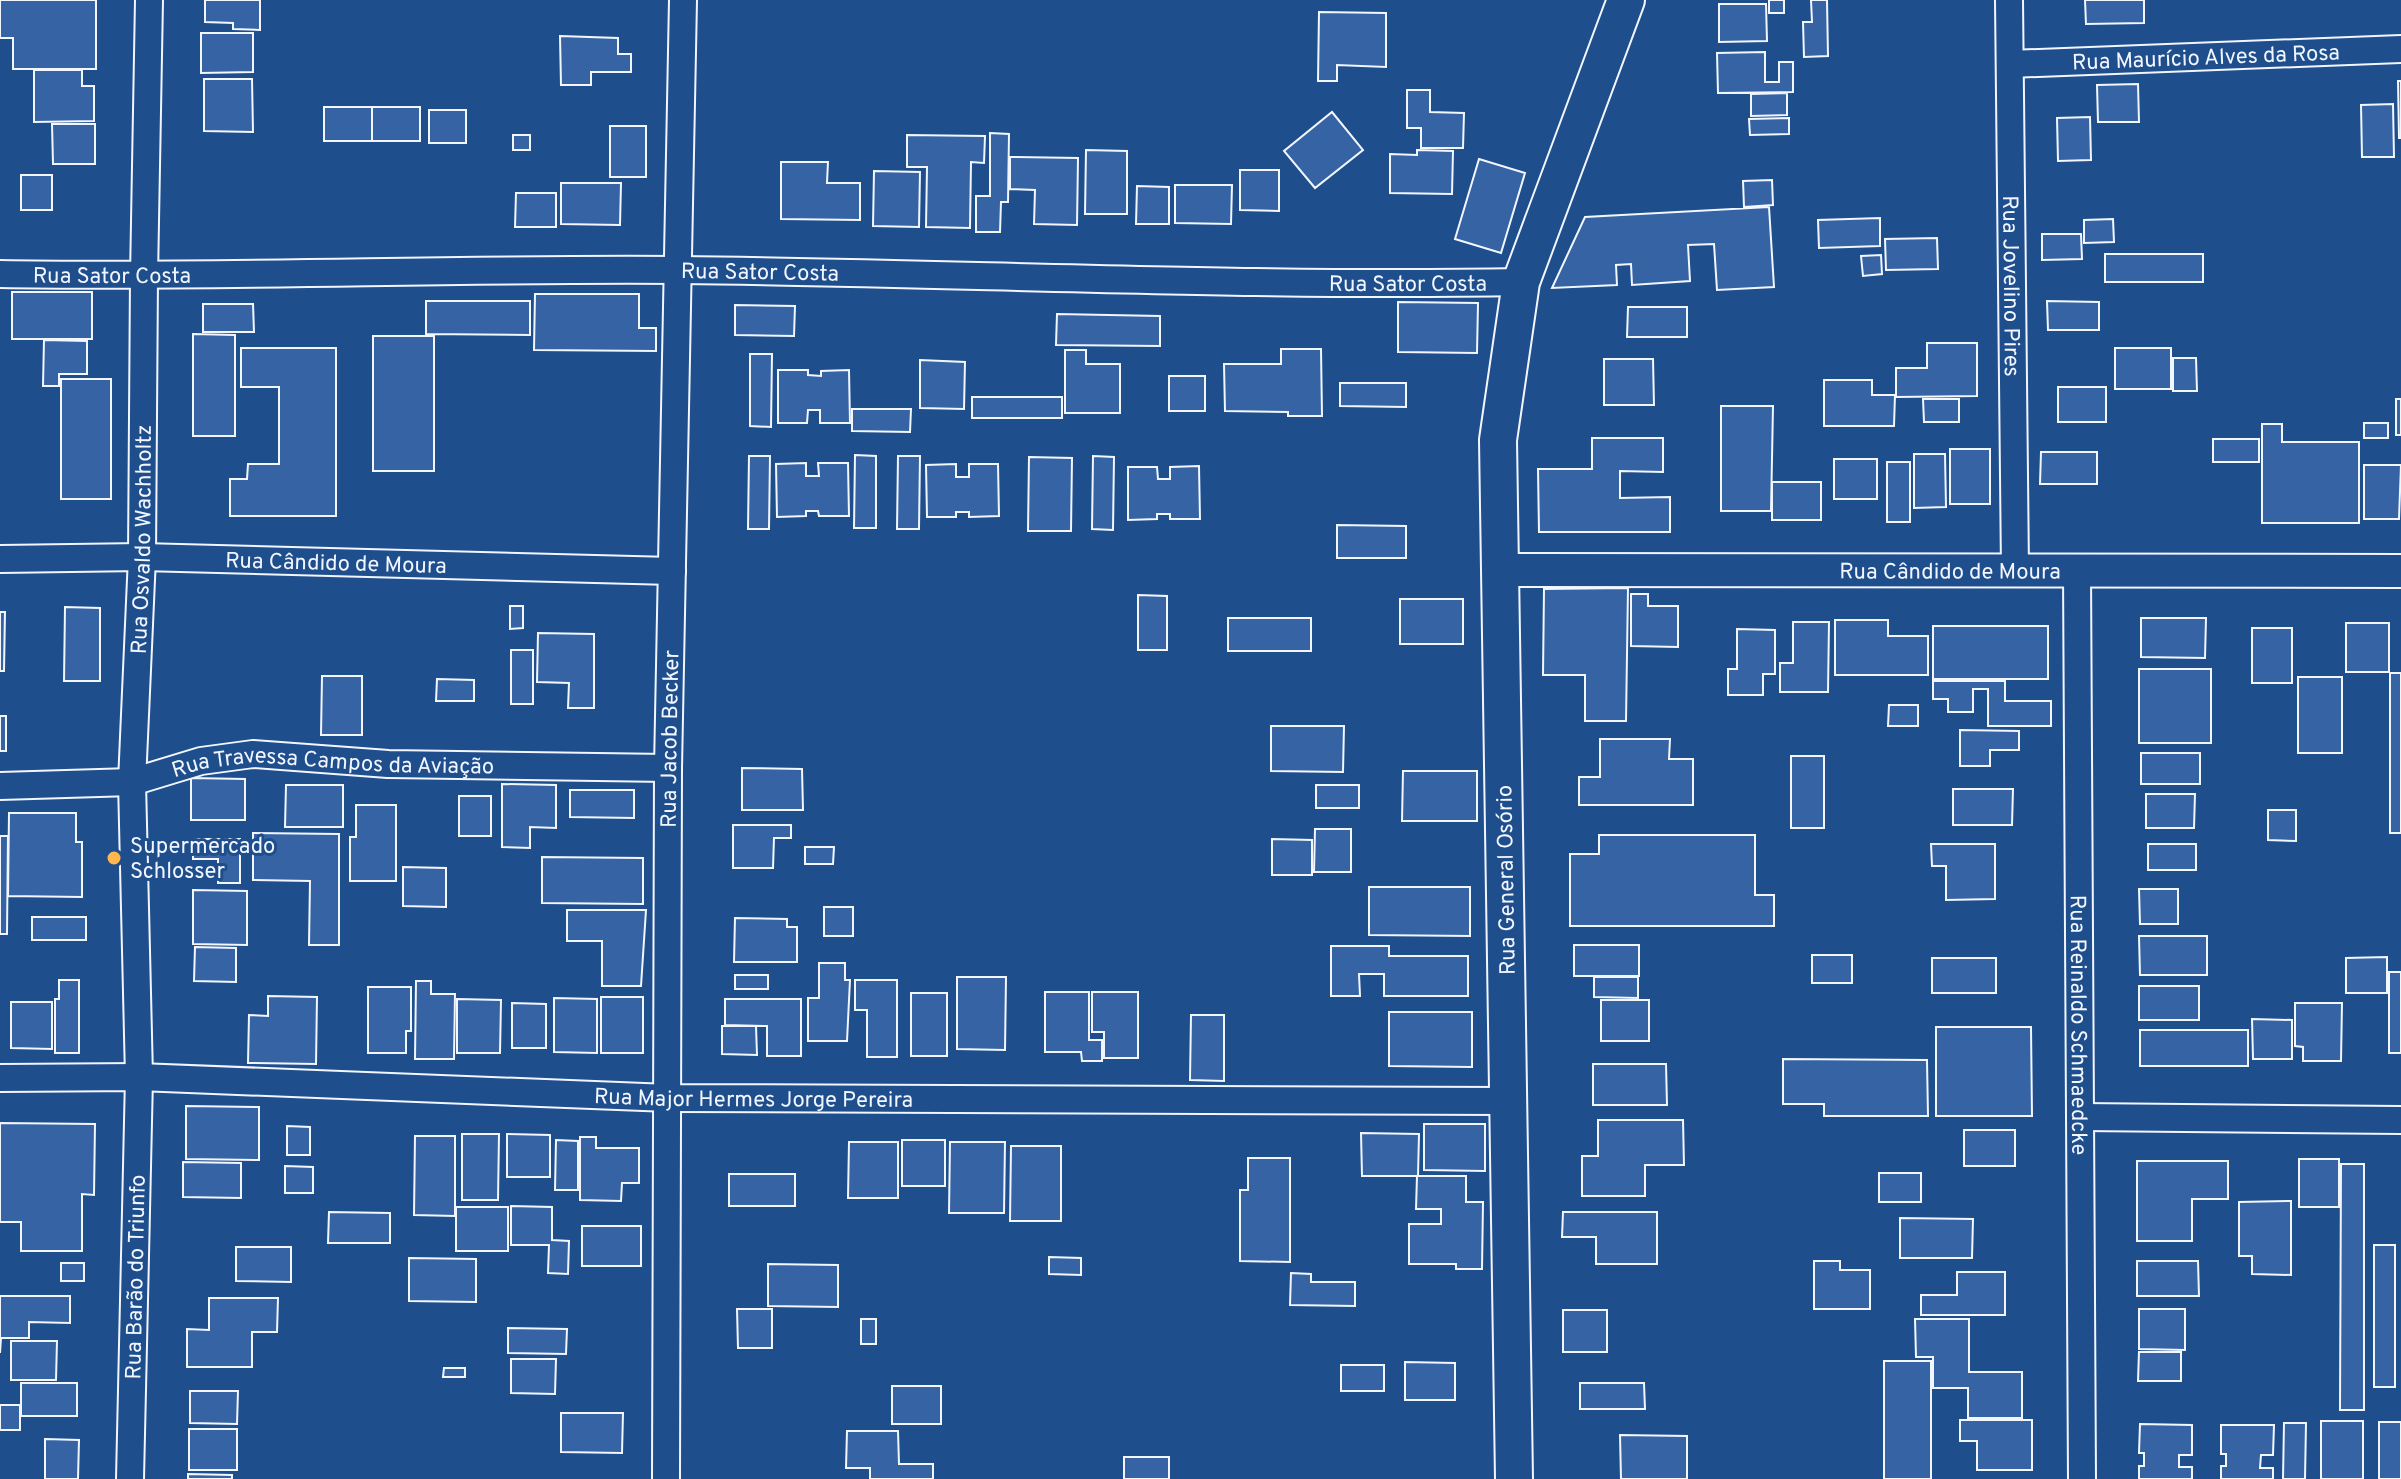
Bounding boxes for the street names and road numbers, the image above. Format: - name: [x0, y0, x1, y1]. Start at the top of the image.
- street label: Rua Maurício Alves da Rosa: [2072, 40, 2340, 78]
- street label: Rua Jovelino Pires: [1995, 195, 2024, 377]
- street label: Rua Sator Costa: [681, 259, 839, 289]
- street label: Rua Sator Costa: [33, 263, 191, 291]
- street label: Rua Sator Costa: [1329, 272, 1487, 299]
- street label: Rua Osvaldo Wachholtz: [127, 424, 159, 655]
- street label: Rua Cândido de Moura: [225, 548, 447, 581]
- street label: Rua Cândido de Moura: [1839, 559, 2061, 587]
- street label: Rua Jacob Becker: [657, 649, 686, 828]
- street label: Rua Travessa Campos da Aviação: [169, 743, 494, 785]
- street label: Rua General Osório: [1492, 785, 1523, 975]
- street label: Rua Reinaldo Schmaedcke: [2063, 895, 2091, 1155]
- street label: Rua Major Hermes Jorge Pereira: [593, 1084, 913, 1115]
- street label: Rua Barão do Triunfo: [121, 1174, 153, 1380]

